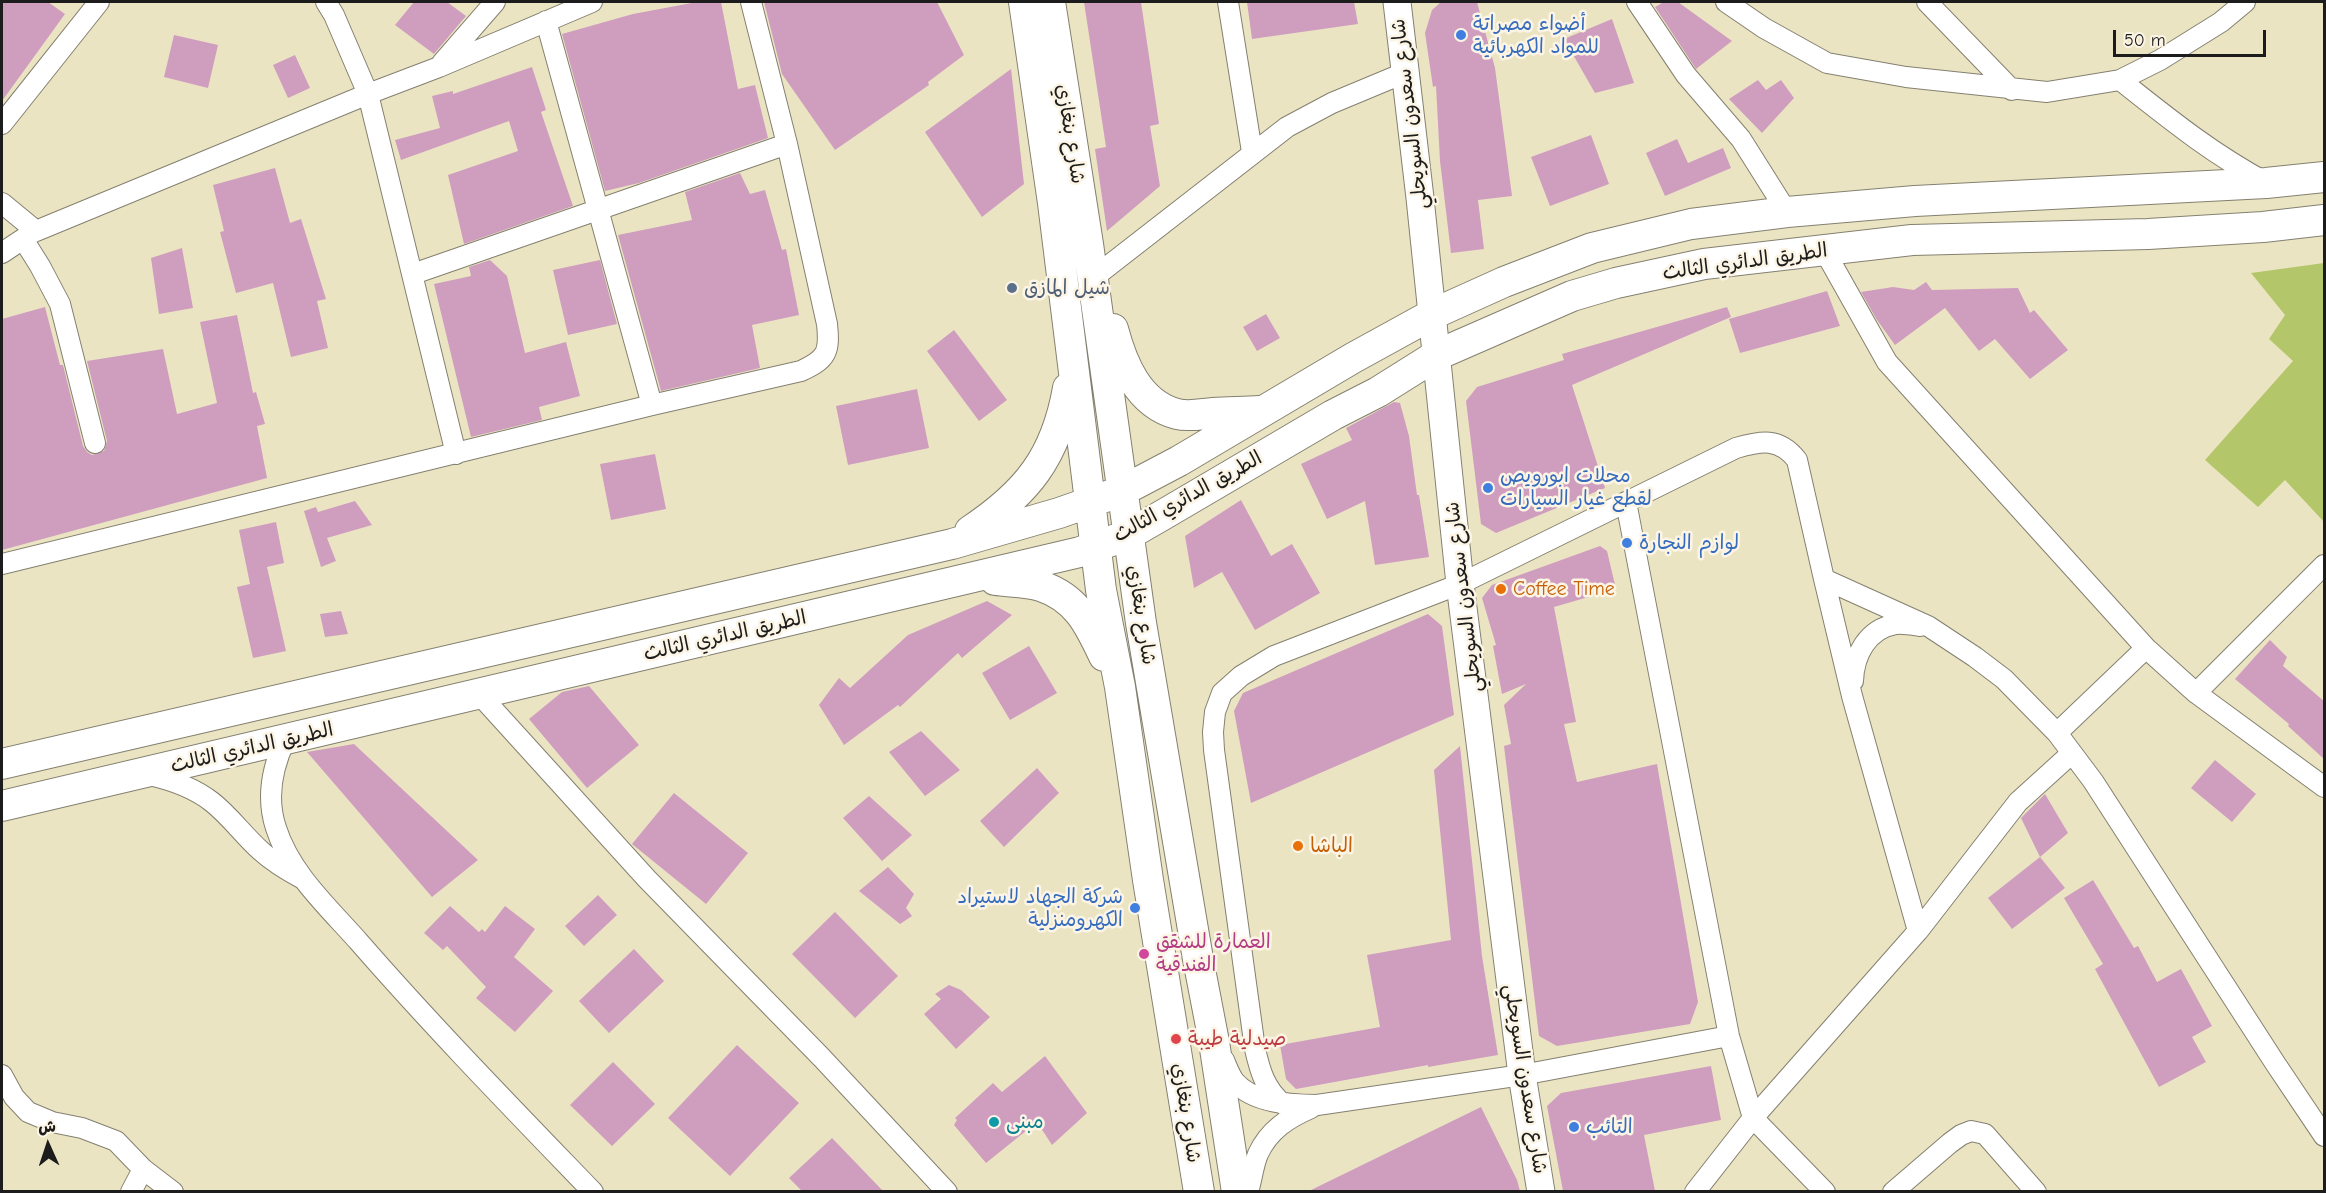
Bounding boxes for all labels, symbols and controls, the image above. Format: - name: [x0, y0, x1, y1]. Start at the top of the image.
- place label: أضواء مصراتة للمواد الكهربائية: [1473, 12, 1599, 59]
- street label: شارع سعدون السويحلي: [1386, 17, 1434, 211]
- scale bar: [2116, 18, 2269, 56]
- marker: أضواء مصراتة للمواد الكهربائية: [1454, 28, 1468, 42]
- text: 50 m: [2124, 30, 2166, 51]
- street label: شارع بنغازي: [1050, 82, 1090, 186]
- street label: الطريق الدائري الثالث: [1661, 239, 1829, 285]
- place label: شيل المازق: [1024, 276, 1110, 300]
- marker: شيل المازق: [1005, 281, 1019, 295]
- street label: الطريق الدائري الثالث: [1110, 446, 1266, 548]
- place label: محلات ابورويص لقطع غيار السيارات: [1500, 464, 1652, 511]
- marker: محلات ابورويص لقطع غيار السيارات: [1481, 481, 1495, 495]
- street label: شارع سعدون السويحلي: [1440, 500, 1488, 694]
- place label: لوازم النجارة: [1639, 531, 1739, 555]
- marker: لوازم النجارة: [1620, 536, 1634, 550]
- street label: شارع بنغازي: [1121, 563, 1161, 667]
- place label: Coffee Time: [1513, 577, 1615, 601]
- marker: Coffee Time: [1494, 582, 1508, 596]
- street label: الطريق الدائري الثالث: [641, 606, 809, 666]
- street label: الطريق الدائري الثالث: [168, 718, 336, 778]
- place label: الباشا: [1310, 834, 1353, 858]
- marker: الباشا: [1291, 839, 1305, 853]
- place label: شركة الجهاد لاستيراد الكهرومنزلية: [958, 885, 1123, 932]
- marker: شركة الجهاد لاستيراد الكهرومنزلية: [1128, 901, 1142, 915]
- place label: العمارة للشقق الفندقية: [1156, 930, 1271, 977]
- marker: العمارة للشقق الفندقية: [1137, 947, 1151, 961]
- street label: شارع سعدون السويحلي: [1498, 982, 1552, 1176]
- place label: صيدلية طيبة: [1188, 1027, 1286, 1051]
- marker: صيدلية طيبة: [1169, 1032, 1183, 1046]
- street label: شارع بنغازي: [1166, 1061, 1206, 1165]
- place label: مبنى: [1006, 1110, 1044, 1134]
- north arrow: [18, 1115, 78, 1175]
- marker: مبنى: [987, 1115, 1001, 1129]
- place label: التائب: [1586, 1115, 1633, 1139]
- text: ش: [38, 1118, 56, 1136]
- marker: التائب: [1567, 1120, 1581, 1134]

